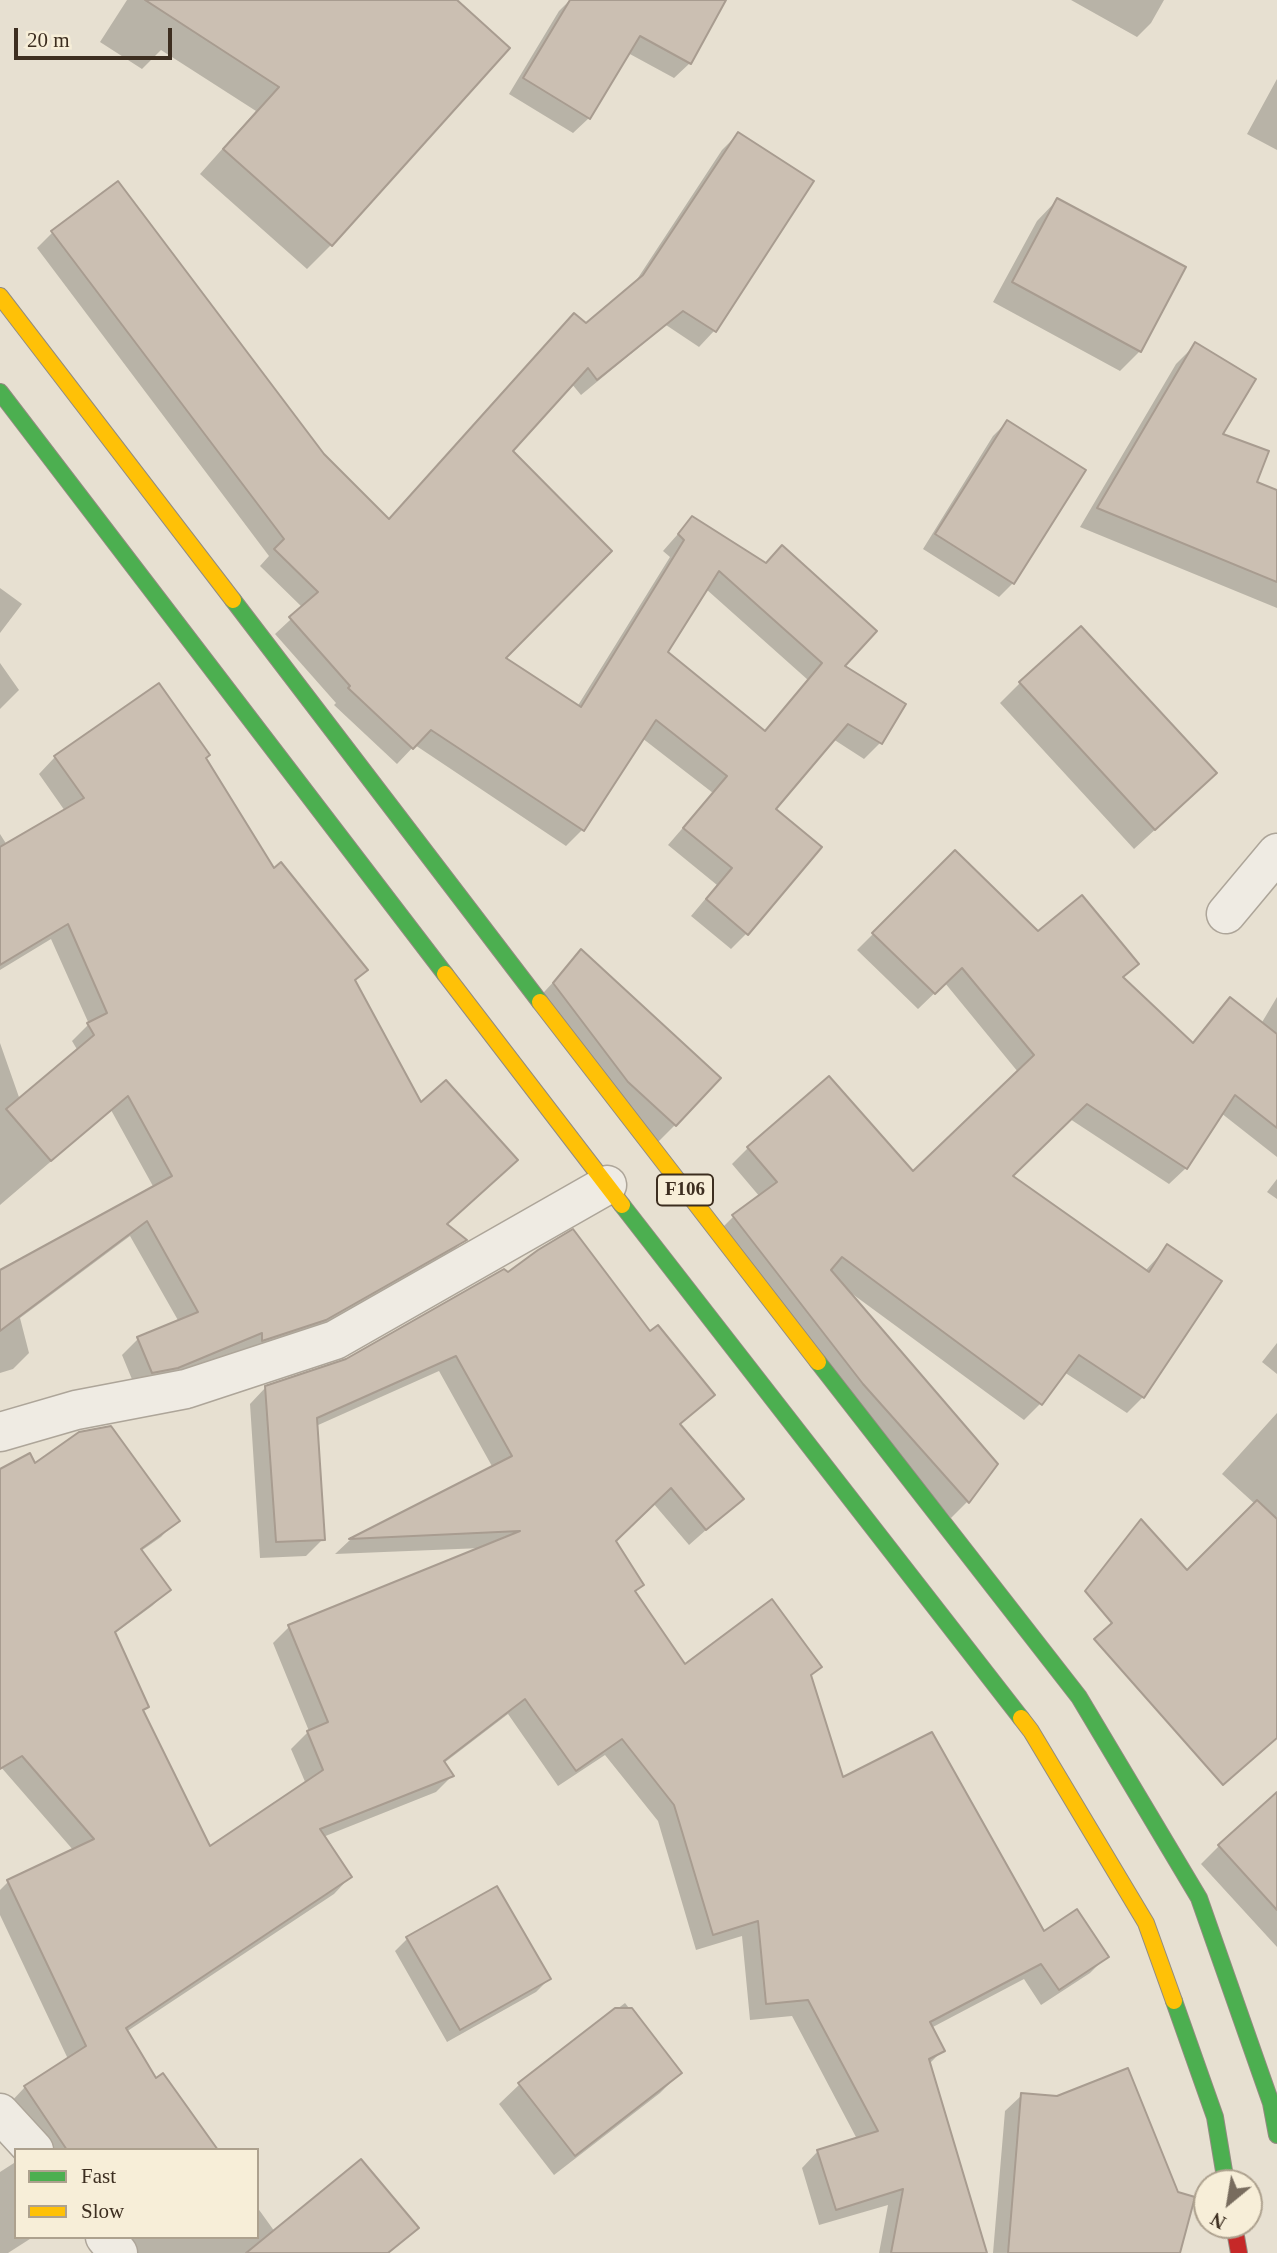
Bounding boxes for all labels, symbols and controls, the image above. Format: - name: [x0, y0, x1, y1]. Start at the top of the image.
- scale bar: [18, 14, 175, 58]
- text: 20 m: [27, 28, 70, 52]
- road number: F106: [657, 1174, 713, 1206]
- legend: [14, 2148, 259, 2239]
- text: Fast: [81, 2164, 116, 2188]
- north arrow: [1193, 2169, 1263, 2239]
- text: Slow: [81, 2199, 124, 2223]
- text: N: [1207, 2208, 1229, 2233]

